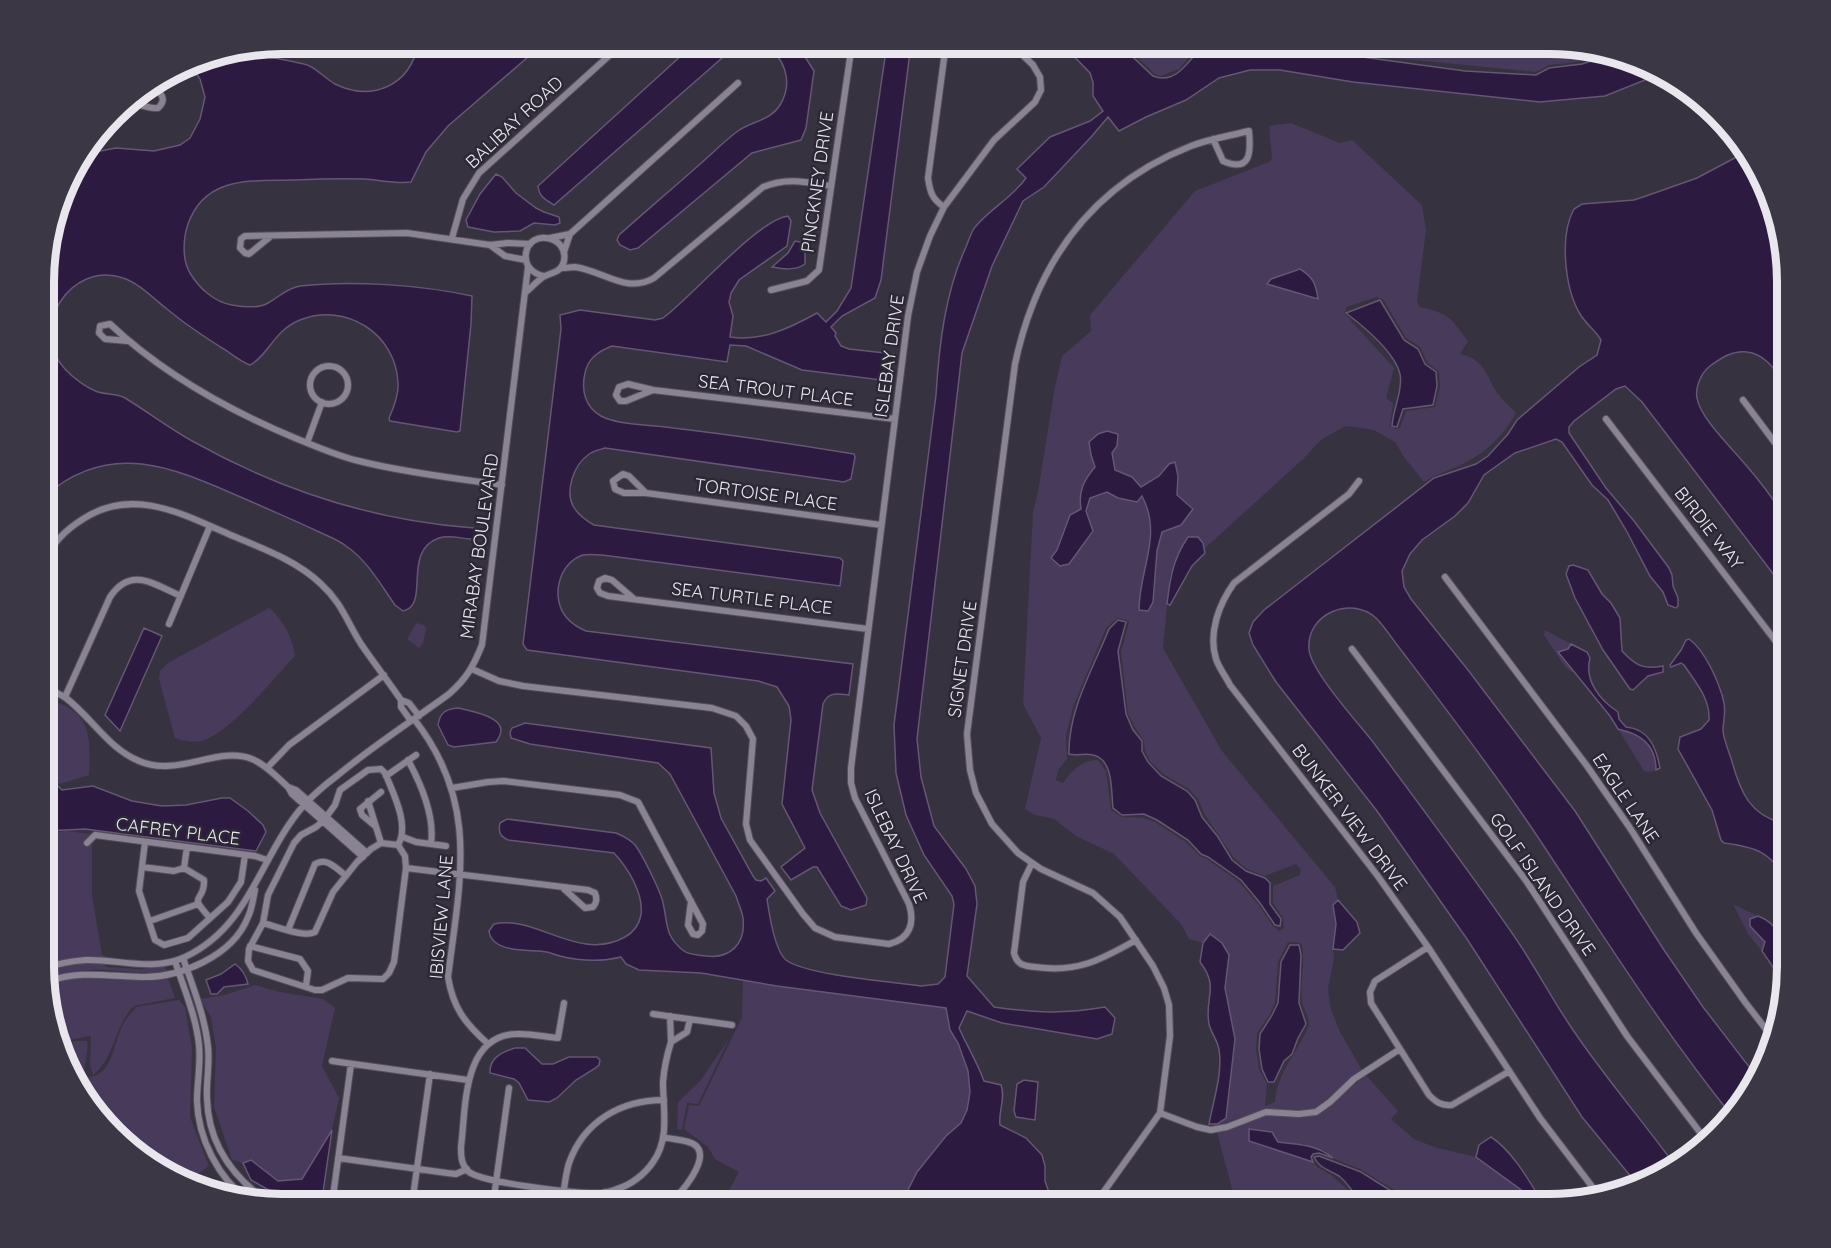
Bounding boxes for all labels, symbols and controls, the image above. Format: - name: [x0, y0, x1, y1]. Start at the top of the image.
- street label: BALIBAY ROAD: [460, 71, 568, 173]
- street label: PINCKNEY DRIVE: [796, 110, 838, 254]
- street label: ISLEBAY DRIVE: [869, 293, 909, 419]
- street label: SEA TROUT PLACE: [697, 369, 855, 411]
- street label: MIRABAY BOULEVARD: [455, 452, 503, 640]
- street label: TORTOISE PLACE: [693, 473, 839, 515]
- street label: BIRDIE WAY: [1670, 482, 1748, 574]
- street label: SEA TURTLE PLACE: [670, 577, 834, 619]
- street label: SIGNET DRIVE: [942, 599, 982, 719]
- street label: BUNKER VIEW DRIVE: [1287, 739, 1413, 895]
- street label: EAGLE LANE: [1588, 749, 1664, 847]
- street label: ISLEBAY DRIVE: [859, 785, 933, 907]
- street label: GOLF ISLAND DRIVE: [1485, 808, 1601, 960]
- street label: CAFREY PLACE: [115, 812, 241, 850]
- street label: IBISVIEW LANE: [424, 854, 458, 980]

